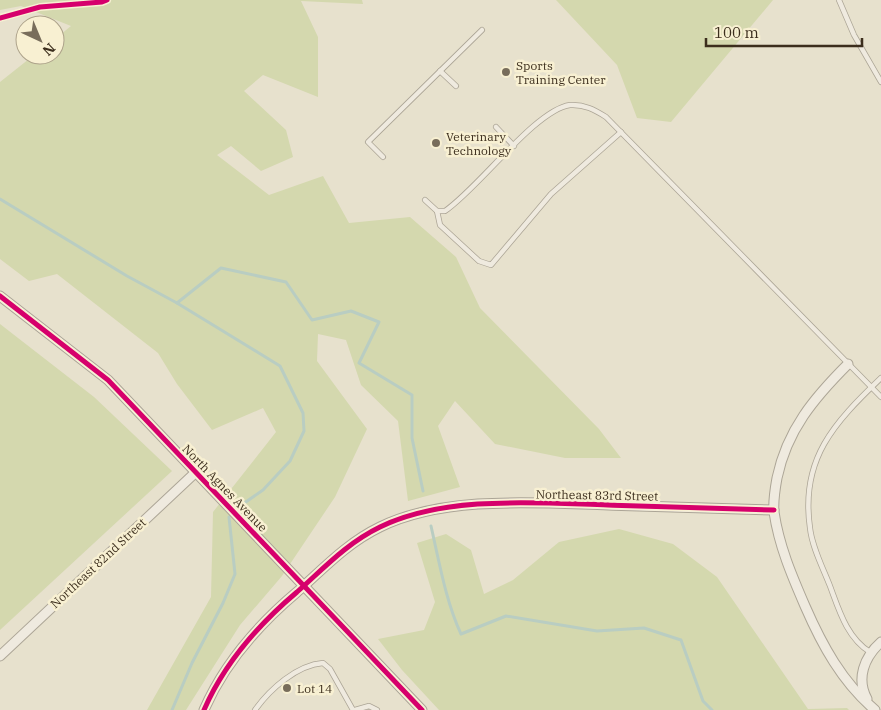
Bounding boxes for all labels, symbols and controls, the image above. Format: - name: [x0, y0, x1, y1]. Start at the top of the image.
- north arrow: [15, 15, 65, 65]
- scale bar: [706, 15, 862, 47]
- text: 100 m: [714, 23, 759, 42]
- text: N: [39, 39, 59, 60]
- place label: Sports Training Center: [516, 58, 606, 87]
- marker: Sports Training Center: [500, 66, 512, 78]
- place label: Veterinary Technology: [446, 129, 512, 158]
- marker: Veterinary Technology: [430, 137, 442, 149]
- street label: North Agnes Avenue: [179, 441, 271, 535]
- street label: Northeast 83rd Street: [536, 486, 658, 504]
- street label: Northeast 82nd Street: [47, 515, 149, 611]
- place label: Lot 14: [297, 681, 332, 696]
- marker: Lot 14: [281, 682, 293, 694]

